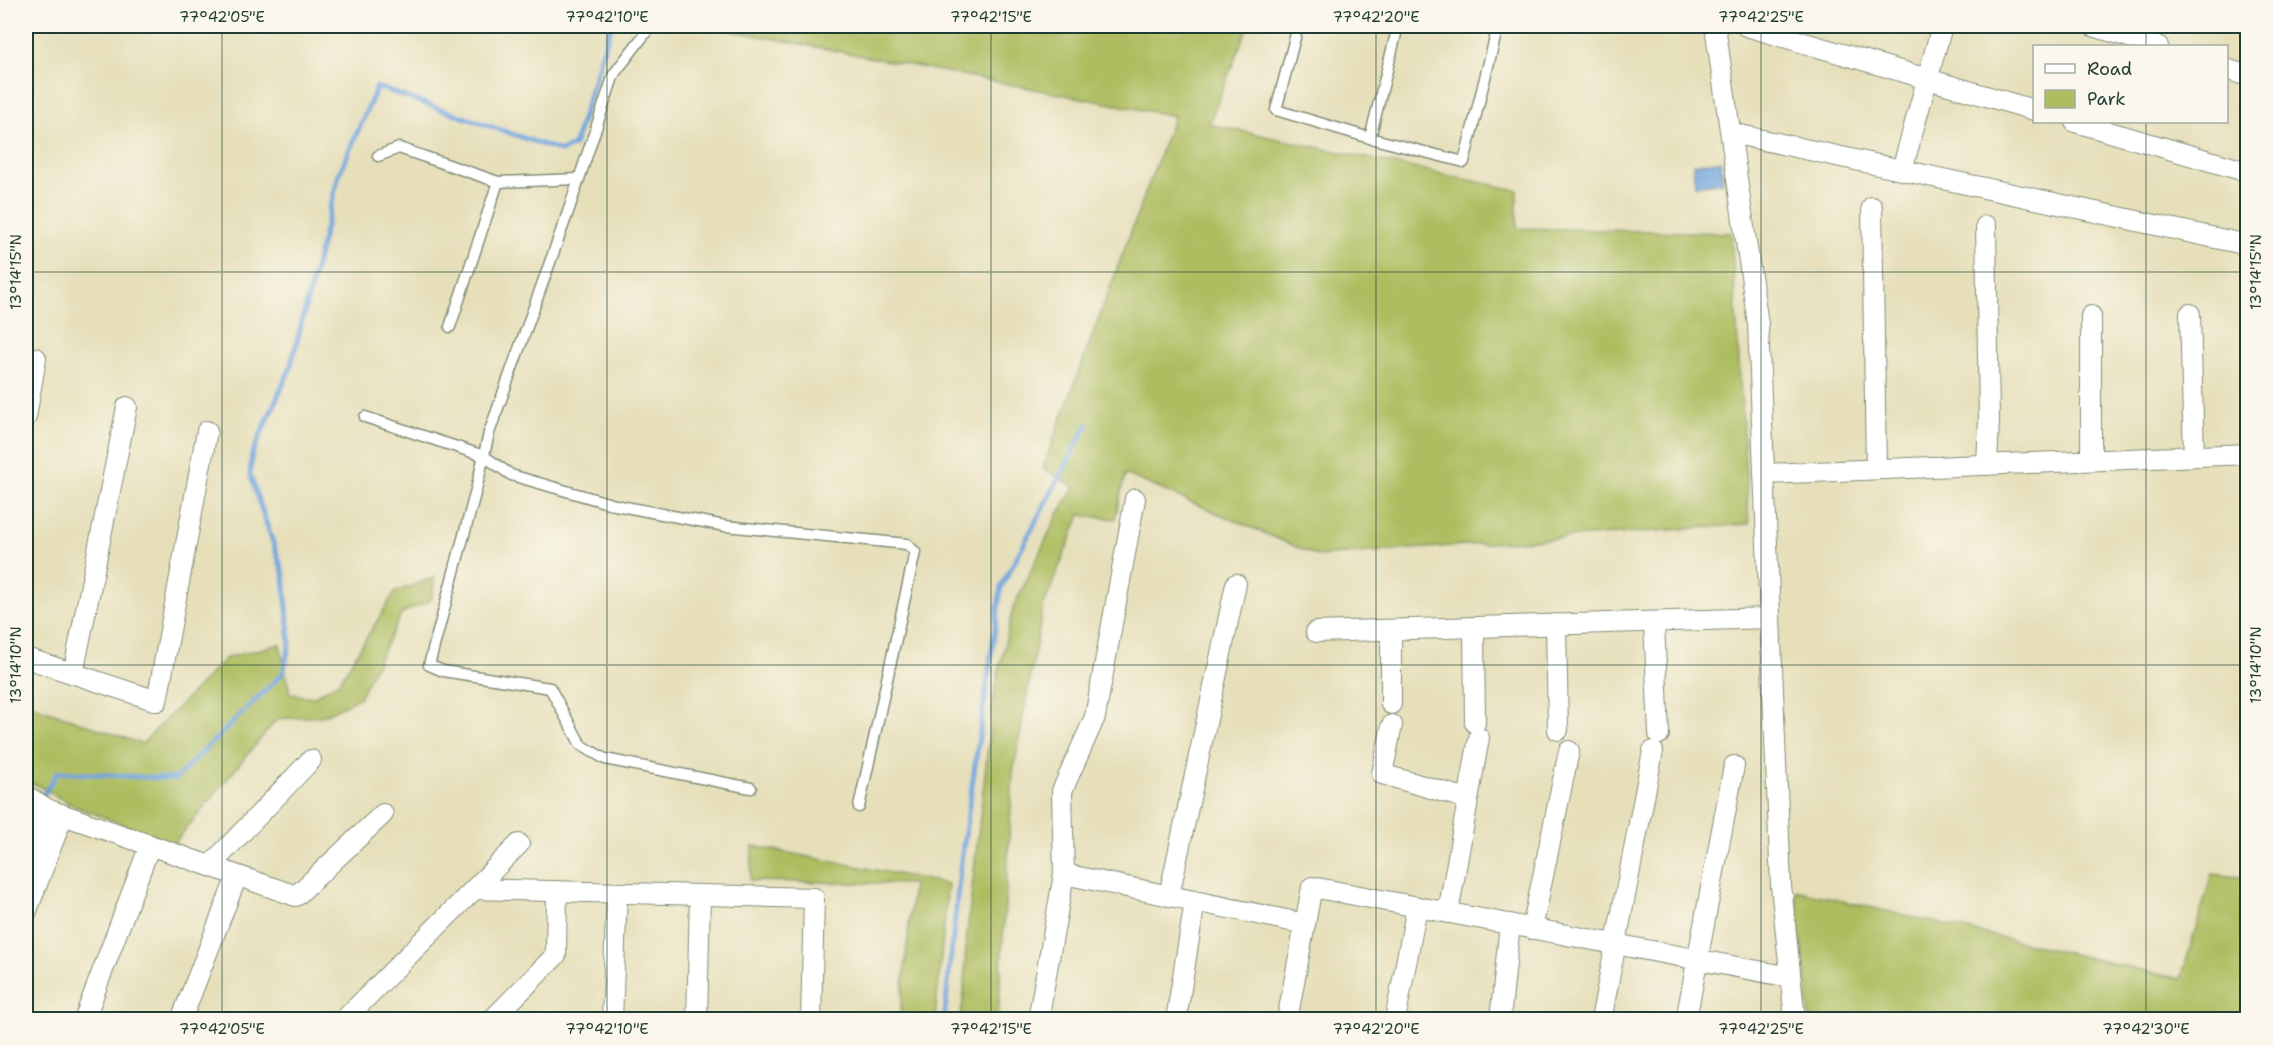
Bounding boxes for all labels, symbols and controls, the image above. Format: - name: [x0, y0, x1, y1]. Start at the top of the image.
- text: 77°42'05"E: [179, 7, 265, 27]
- text: 77°42'10"E: [565, 7, 649, 27]
- text: 77°42'15"E: [950, 7, 1032, 27]
- text: 77°42'20"E: [1332, 7, 1420, 27]
- text: 77°42'25"E: [1718, 7, 1804, 27]
- legend: [2033, 45, 2228, 123]
- text: Road: [2087, 57, 2132, 81]
- text: Park: [2087, 87, 2126, 111]
- text: 13°14'15"N: [6, 234, 26, 310]
- text: 13°14'15"N: [2246, 234, 2266, 310]
- text: 13°14'10"N: [6, 626, 26, 704]
- text: 13°14'10"N: [2246, 626, 2266, 704]
- text: 77°42'05"E: [179, 1019, 265, 1039]
- text: 77°42'10"E: [565, 1019, 649, 1039]
- text: 77°42'15"E: [950, 1019, 1032, 1039]
- text: 77°42'20"E: [1332, 1019, 1420, 1039]
- text: 77°42'25"E: [1718, 1019, 1804, 1039]
- text: 77°42'30"E: [2102, 1019, 2190, 1039]

